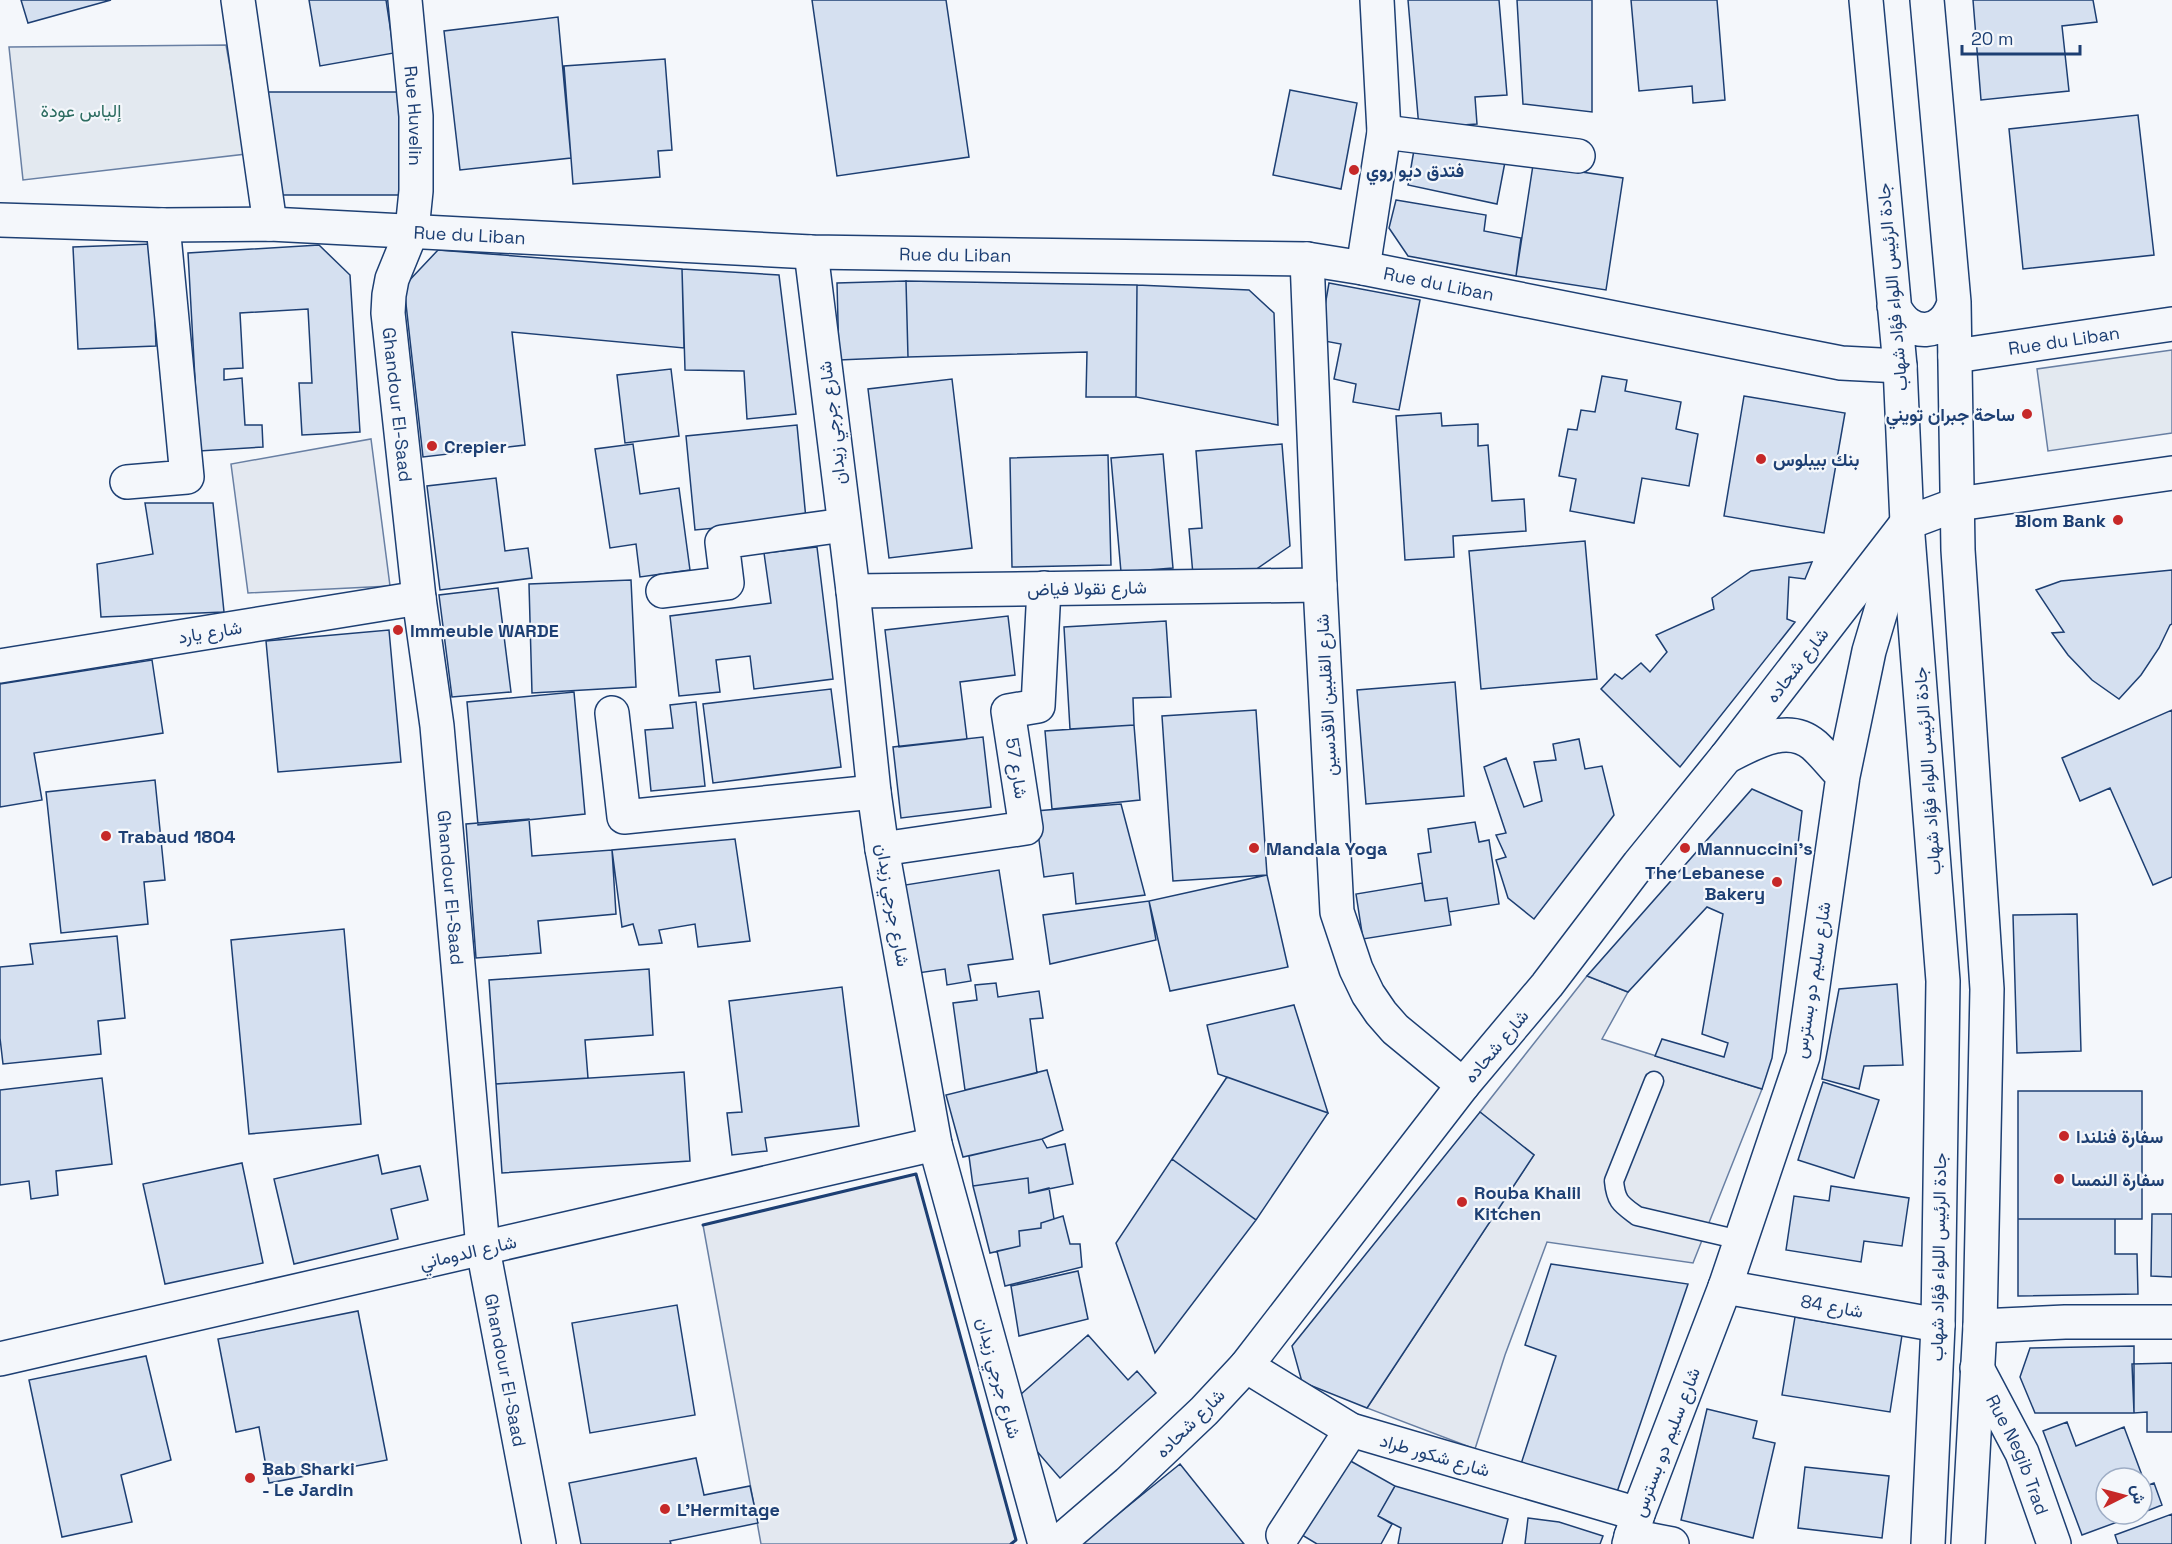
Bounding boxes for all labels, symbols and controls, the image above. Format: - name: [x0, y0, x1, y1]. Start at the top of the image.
- scale bar: [1962, 18, 2080, 56]
- text: 20 m: [1971, 27, 2014, 50]
- street label: Rue Huvelin: [400, 64, 428, 166]
- park label: إلياس عودة: [41, 99, 121, 123]
- place label: فتدق ديو روي: [1366, 159, 1464, 186]
- marker: فتدق ديو روي: [1347, 163, 1361, 177]
- street label: جادة الرئيس اللواء فؤاد شهاب: [1871, 182, 1913, 392]
- street label: Rue du Liban: [413, 220, 526, 249]
- street label: Rue du Liban: [899, 242, 1011, 266]
- street label: Rue du Liban: [1382, 261, 1496, 305]
- street label: Rue du Liban: [2007, 320, 2121, 360]
- street label: Ghandour El-Saad: [378, 326, 418, 483]
- street label: شارع جرجي زيدان: [813, 359, 855, 486]
- place label: ساحة جبران تويني: [1886, 403, 2015, 430]
- marker: ساحة جبران تويني: [2020, 407, 2034, 421]
- place label: Crepier: [444, 435, 507, 458]
- marker: Crepier: [425, 439, 439, 453]
- place label: بنك بيبلوس: [1773, 448, 1859, 471]
- marker: بنك بيبلوس: [1754, 452, 1768, 466]
- place label: Blom Bank: [2015, 509, 2106, 532]
- marker: Blom Bank: [2111, 513, 2125, 527]
- street label: شارع نقولا فياض: [1027, 575, 1147, 602]
- street label: شارع القلبين الاقدسين: [1310, 613, 1343, 777]
- street label: شارع يارد: [176, 616, 244, 649]
- place label: Immeuble WARDE: [410, 619, 559, 642]
- marker: Immeuble WARDE: [391, 623, 405, 637]
- street label: شارع شحاده: [1761, 623, 1834, 708]
- street label: جادة الرئيس اللواء فؤاد شهاب: [1908, 666, 1946, 876]
- street label: شارع 57: [1000, 736, 1033, 800]
- street label: Ghandour El-Saad: [433, 809, 469, 966]
- place label: Trabaud 1804: [118, 825, 236, 848]
- marker: Trabaud 1804: [99, 829, 113, 843]
- place label: Mandala Yoga: [1266, 837, 1388, 860]
- place label: Mannuccini's: [1697, 837, 1813, 860]
- marker: Mandala Yoga: [1247, 841, 1261, 855]
- marker: Mannuccini's: [1678, 841, 1692, 855]
- street label: شارع جرجي زيدان: [867, 842, 915, 969]
- place label: The Lebanese Bakery: [1645, 861, 1765, 905]
- marker: The Lebanese Bakery: [1770, 875, 1784, 889]
- street label: شارع سليم دو بسترس: [1788, 900, 1837, 1060]
- street label: شارع شحاده: [1459, 1005, 1534, 1088]
- place label: سفارة فنلندا: [2076, 1125, 2163, 1148]
- marker: سفارة فنلندا: [2057, 1129, 2071, 1143]
- street label: جادة الرئيس اللواء فؤاد شهاب: [1925, 1152, 1951, 1362]
- place label: سفارة النمسا: [2071, 1168, 2164, 1191]
- marker: سفارة النمسا: [2052, 1172, 2066, 1186]
- place label: Rouba Khalil Kitchen: [1474, 1181, 1581, 1225]
- marker: Rouba Khalil Kitchen: [1455, 1195, 1469, 1209]
- street label: شارع الدوماني: [417, 1230, 520, 1278]
- street label: شارع 84: [1799, 1289, 1865, 1324]
- street label: Ghandour El-Saad: [480, 1291, 532, 1448]
- street label: شارع جرجي زيدان: [968, 1315, 1026, 1442]
- street label: شارع سليم دو بسترس: [1627, 1364, 1706, 1520]
- street label: شارع شحاده: [1150, 1383, 1230, 1463]
- street label: Rue Negib Trad: [1981, 1390, 2054, 1518]
- street label: شارع شكور طراد: [1377, 1428, 1493, 1483]
- place label: Bab Sharki - Le Jardin: [262, 1457, 355, 1501]
- north arrow: [2094, 1466, 2154, 1526]
- marker: Bab Sharki - Le Jardin: [243, 1471, 257, 1485]
- text: ش: [2127, 1484, 2150, 1505]
- place label: L'Hermitage: [677, 1498, 780, 1521]
- marker: L'Hermitage: [658, 1502, 672, 1516]

